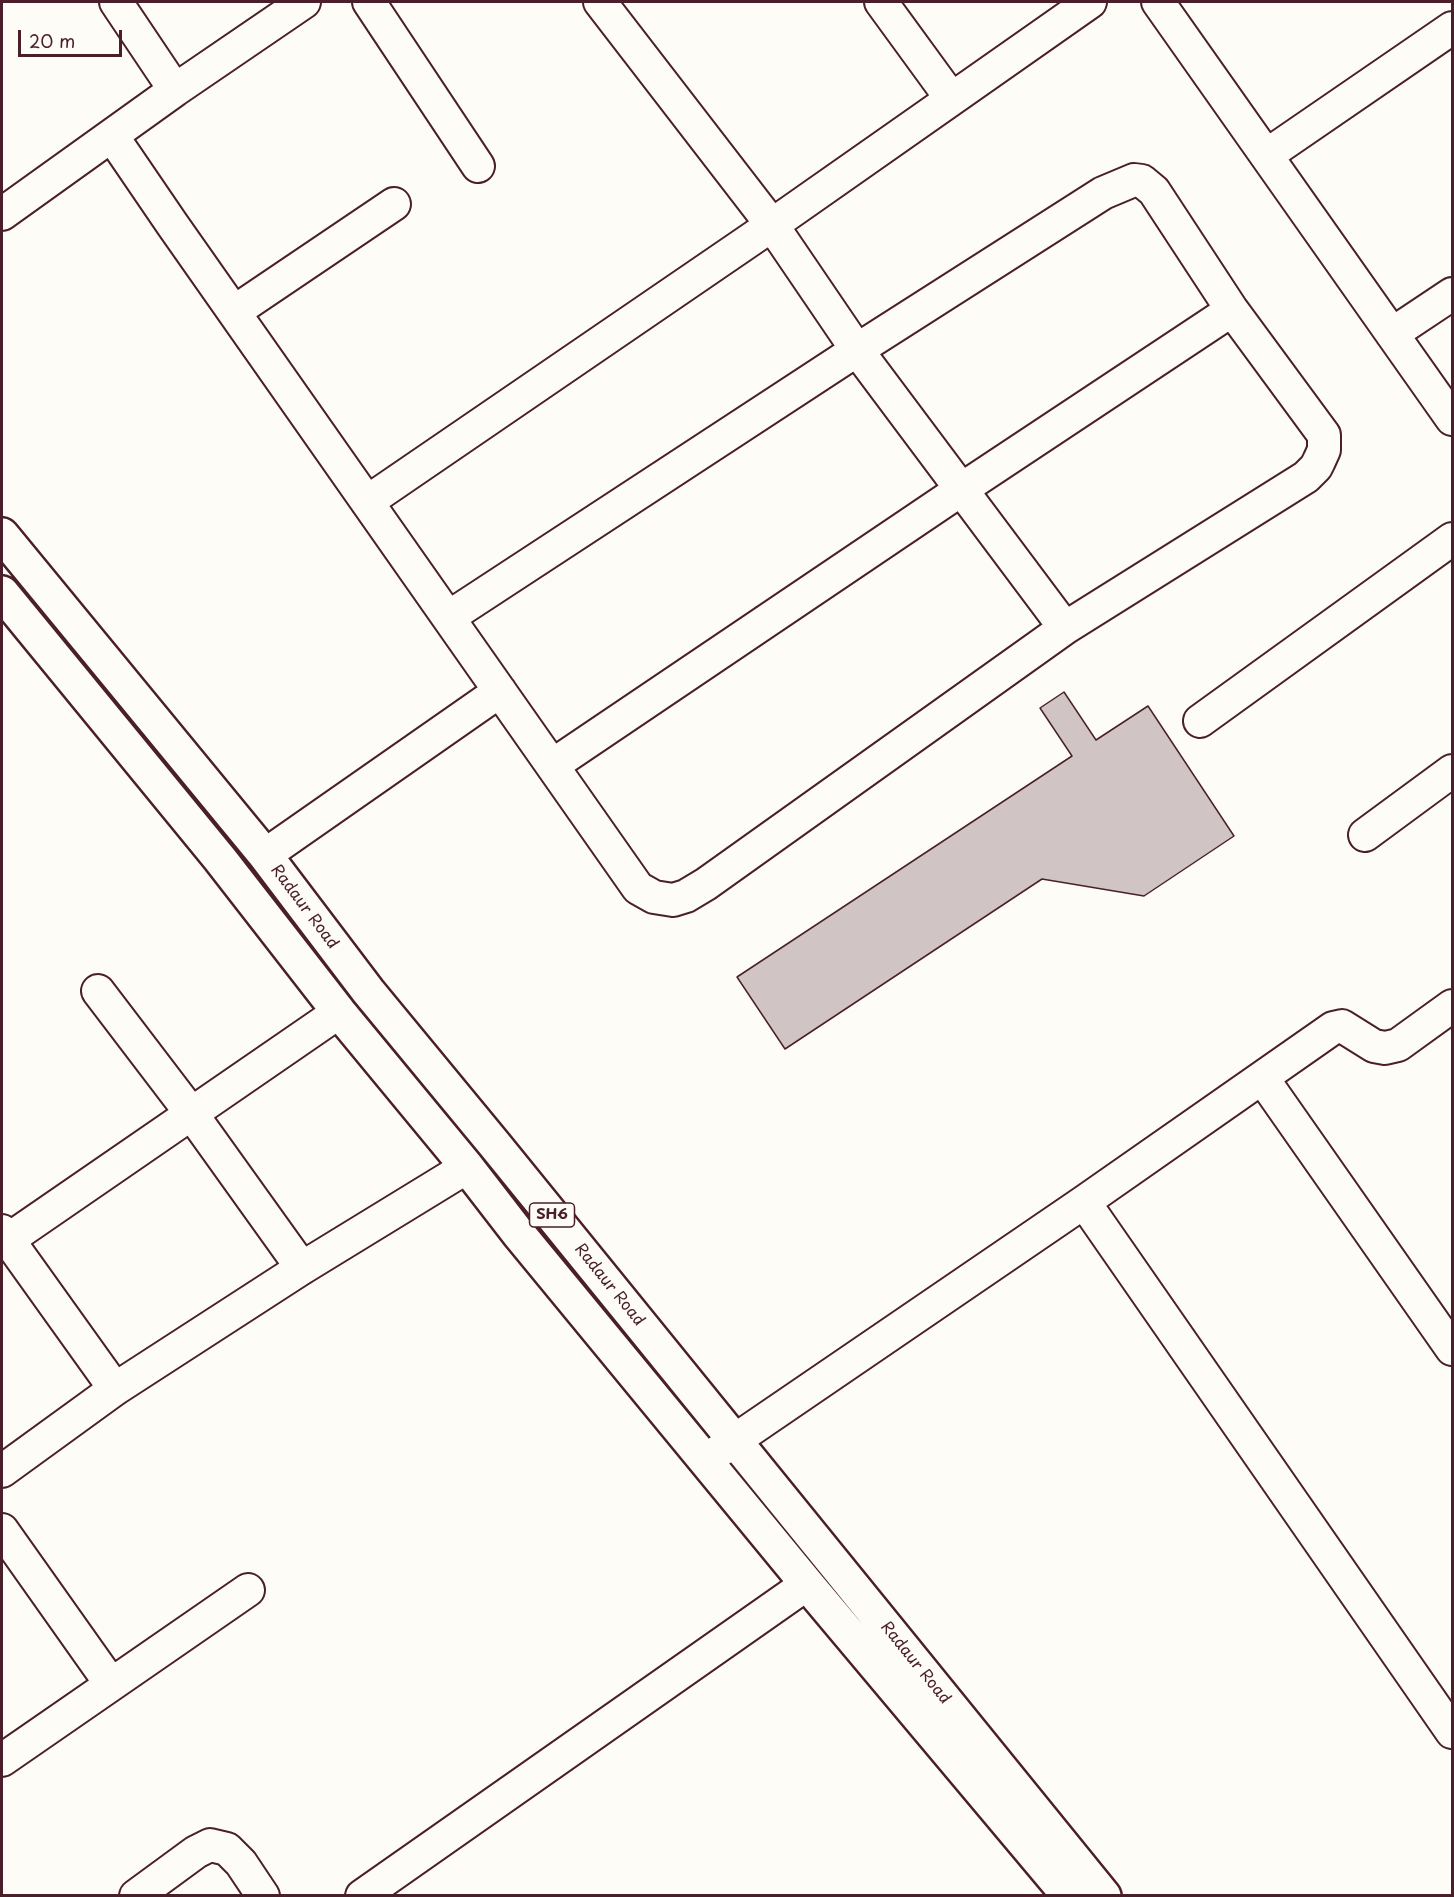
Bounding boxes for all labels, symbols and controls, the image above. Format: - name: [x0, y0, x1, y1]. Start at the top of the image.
- scale bar: [21, 18, 124, 56]
- text: 20 m: [29, 27, 75, 54]
- street label: Radaur Road: [266, 861, 342, 953]
- road number: SH6: [530, 1203, 574, 1227]
- street label: Radaur Road: [570, 1240, 648, 1330]
- street label: Radaur Road: [876, 1618, 954, 1708]

